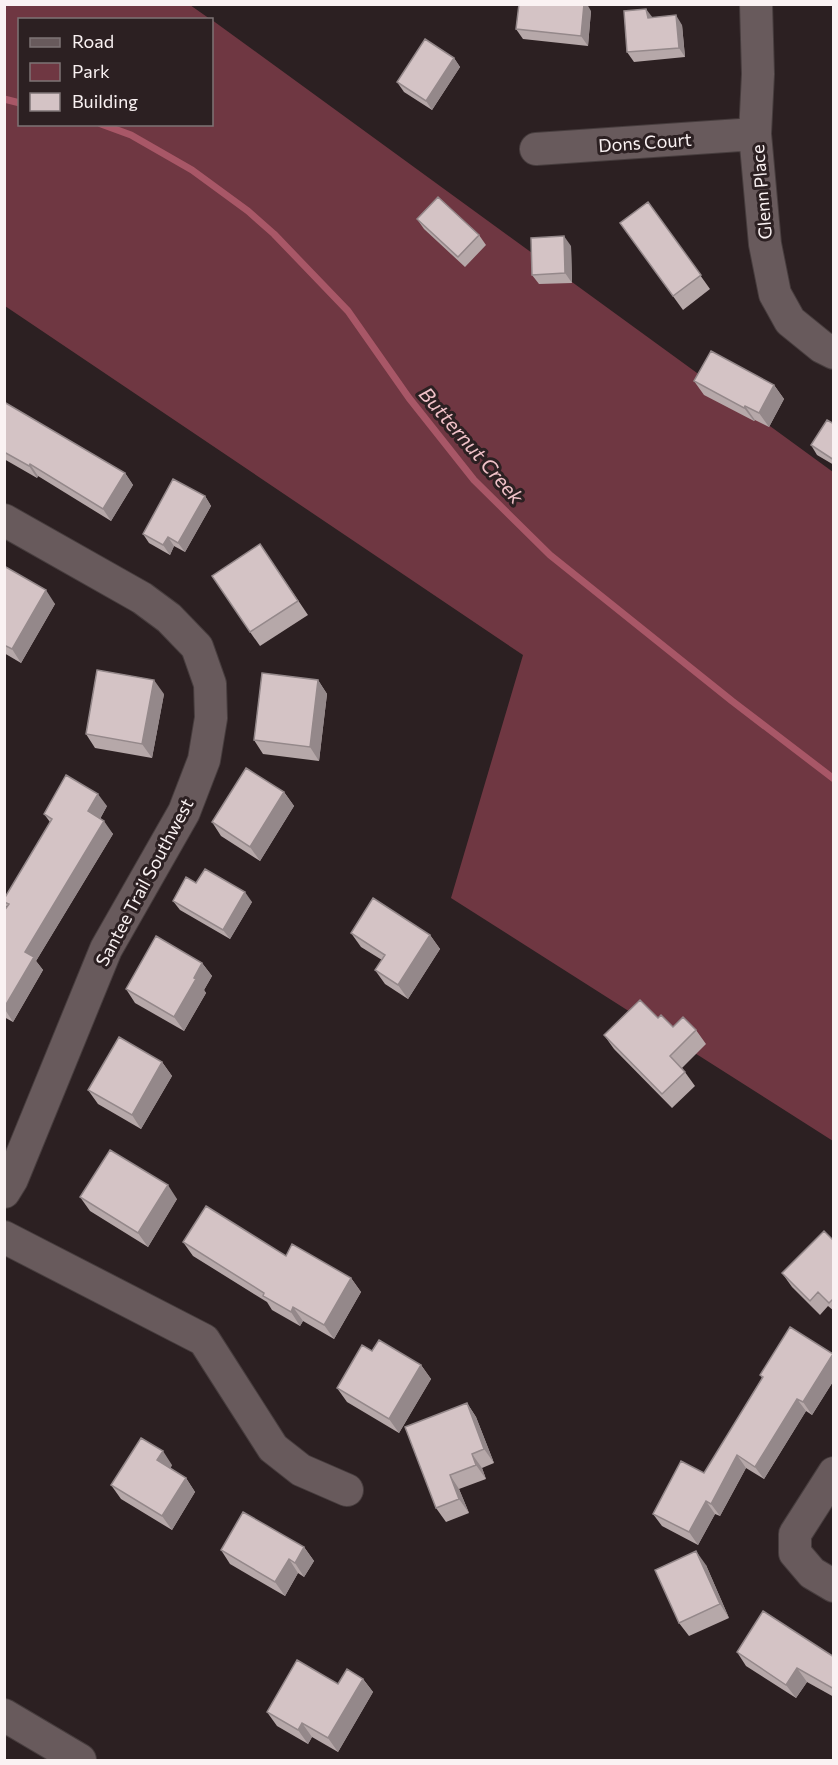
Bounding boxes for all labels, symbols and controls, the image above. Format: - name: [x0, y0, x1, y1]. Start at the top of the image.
- legend: [18, 18, 213, 126]
- text: Road: [72, 30, 114, 52]
- text: Park: [72, 60, 110, 82]
- text: Building: [72, 90, 138, 112]
- street label: Dons Court: [598, 128, 692, 156]
- street label: Glenn Place: [746, 144, 776, 240]
- water label: Butternut Creek: [415, 382, 530, 509]
- street label: Santee Trail Southwest: [90, 794, 198, 970]

